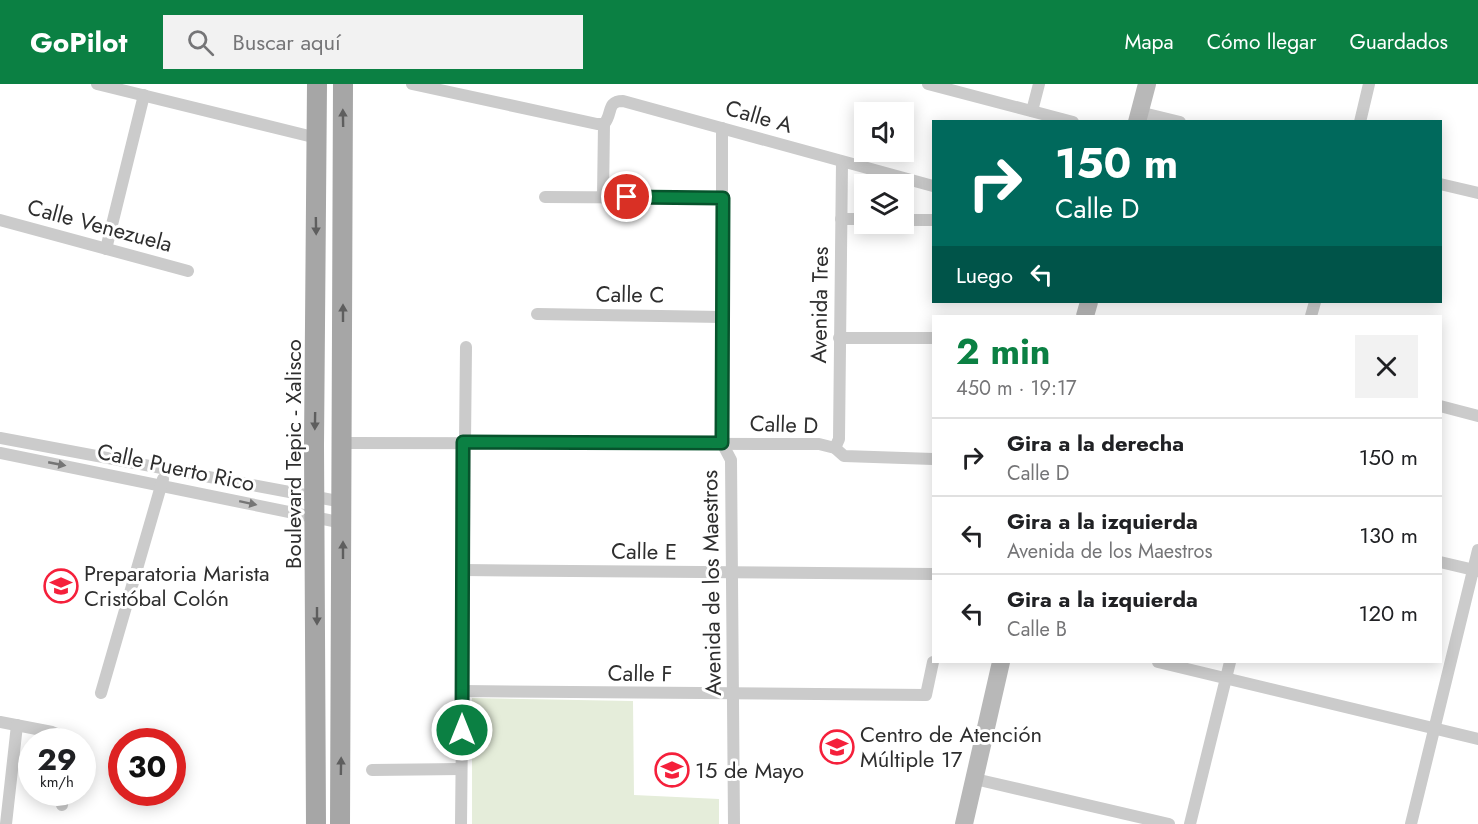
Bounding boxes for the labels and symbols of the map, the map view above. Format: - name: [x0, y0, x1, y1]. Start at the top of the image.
- street label: Calle A: [722, 91, 797, 141]
- one-way arrow: [338, 108, 348, 127]
- pin: [601, 171, 652, 222]
- street label: Calle Venezuela: [24, 190, 176, 260]
- one-way arrow: [311, 217, 321, 236]
- street label: Avenida Tres: [802, 246, 836, 364]
- street label: Calle C: [595, 277, 665, 311]
- one-way arrow: [339, 303, 348, 322]
- street label: Boulevard Tepic - Xalisco: [277, 339, 309, 569]
- street label: Calle D: [749, 407, 819, 441]
- one-way arrow: [310, 412, 320, 431]
- street label: Calle Puerto Rico: [94, 435, 258, 499]
- one-way arrow: [48, 460, 67, 469]
- street label: Avenida de los Maestros: [693, 470, 729, 696]
- one-way arrow: [239, 499, 258, 508]
- street label: Calle E: [611, 534, 677, 568]
- one-way arrow: [338, 540, 348, 559]
- place label: Preparatoria Marista Cristóbal Colón: [84, 557, 270, 614]
- school or university icon: Preparatoria Marista Cristóbal Colón: [43, 568, 79, 604]
- one-way arrow: [312, 607, 322, 626]
- street label: Calle F: [607, 656, 673, 690]
- position arrow: [430, 698, 494, 762]
- place label: Centro de Atención Múltiple 17: [860, 718, 1042, 775]
- speed limit sign: 30: [108, 728, 186, 806]
- school or university icon: Centro de Atención Múltiple 17: [819, 729, 855, 765]
- school or university icon: 15 de Mayo: [654, 752, 690, 788]
- place label: 15 de Mayo: [695, 754, 804, 786]
- one-way arrow: [336, 756, 346, 775]

